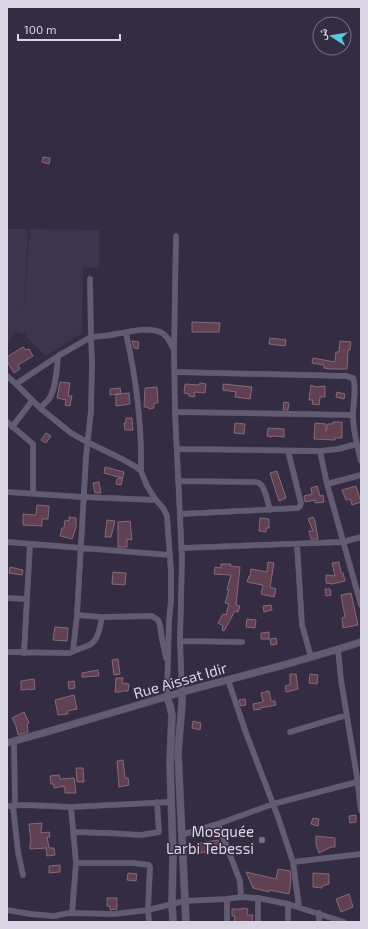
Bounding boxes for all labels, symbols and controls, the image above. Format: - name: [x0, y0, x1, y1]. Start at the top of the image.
- scale bar: [18, 16, 120, 42]
- north arrow: [312, 16, 352, 56]
- text: 100 m: [24, 22, 56, 36]
- text: ش: [314, 26, 331, 41]
- street label: Rue Aissat Idir: [131, 658, 229, 702]
- place label: Mosquée Larbi Tebessi: [166, 822, 254, 857]
- marker: Mosquée Larbi Tebessi: [257, 835, 267, 845]

